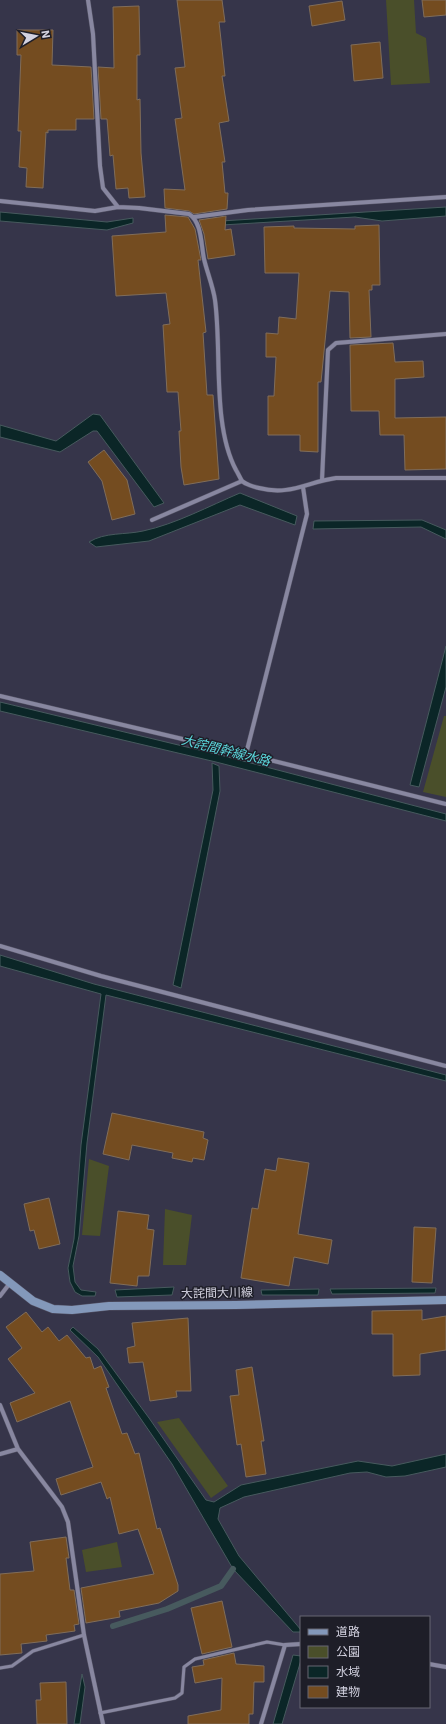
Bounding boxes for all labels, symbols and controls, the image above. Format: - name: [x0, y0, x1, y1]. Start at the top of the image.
- north arrow: [16, 16, 56, 56]
- text: N: [38, 29, 53, 39]
- water label: 大詫間幹線水路: [180, 731, 273, 770]
- street label: 大詫間大川線: [181, 1284, 253, 1301]
- legend: [300, 1616, 430, 1708]
- text: 道路: [336, 1624, 360, 1639]
- text: 公園: [336, 1644, 360, 1659]
- text: 水域: [336, 1664, 360, 1679]
- text: 建物: [336, 1684, 360, 1699]

